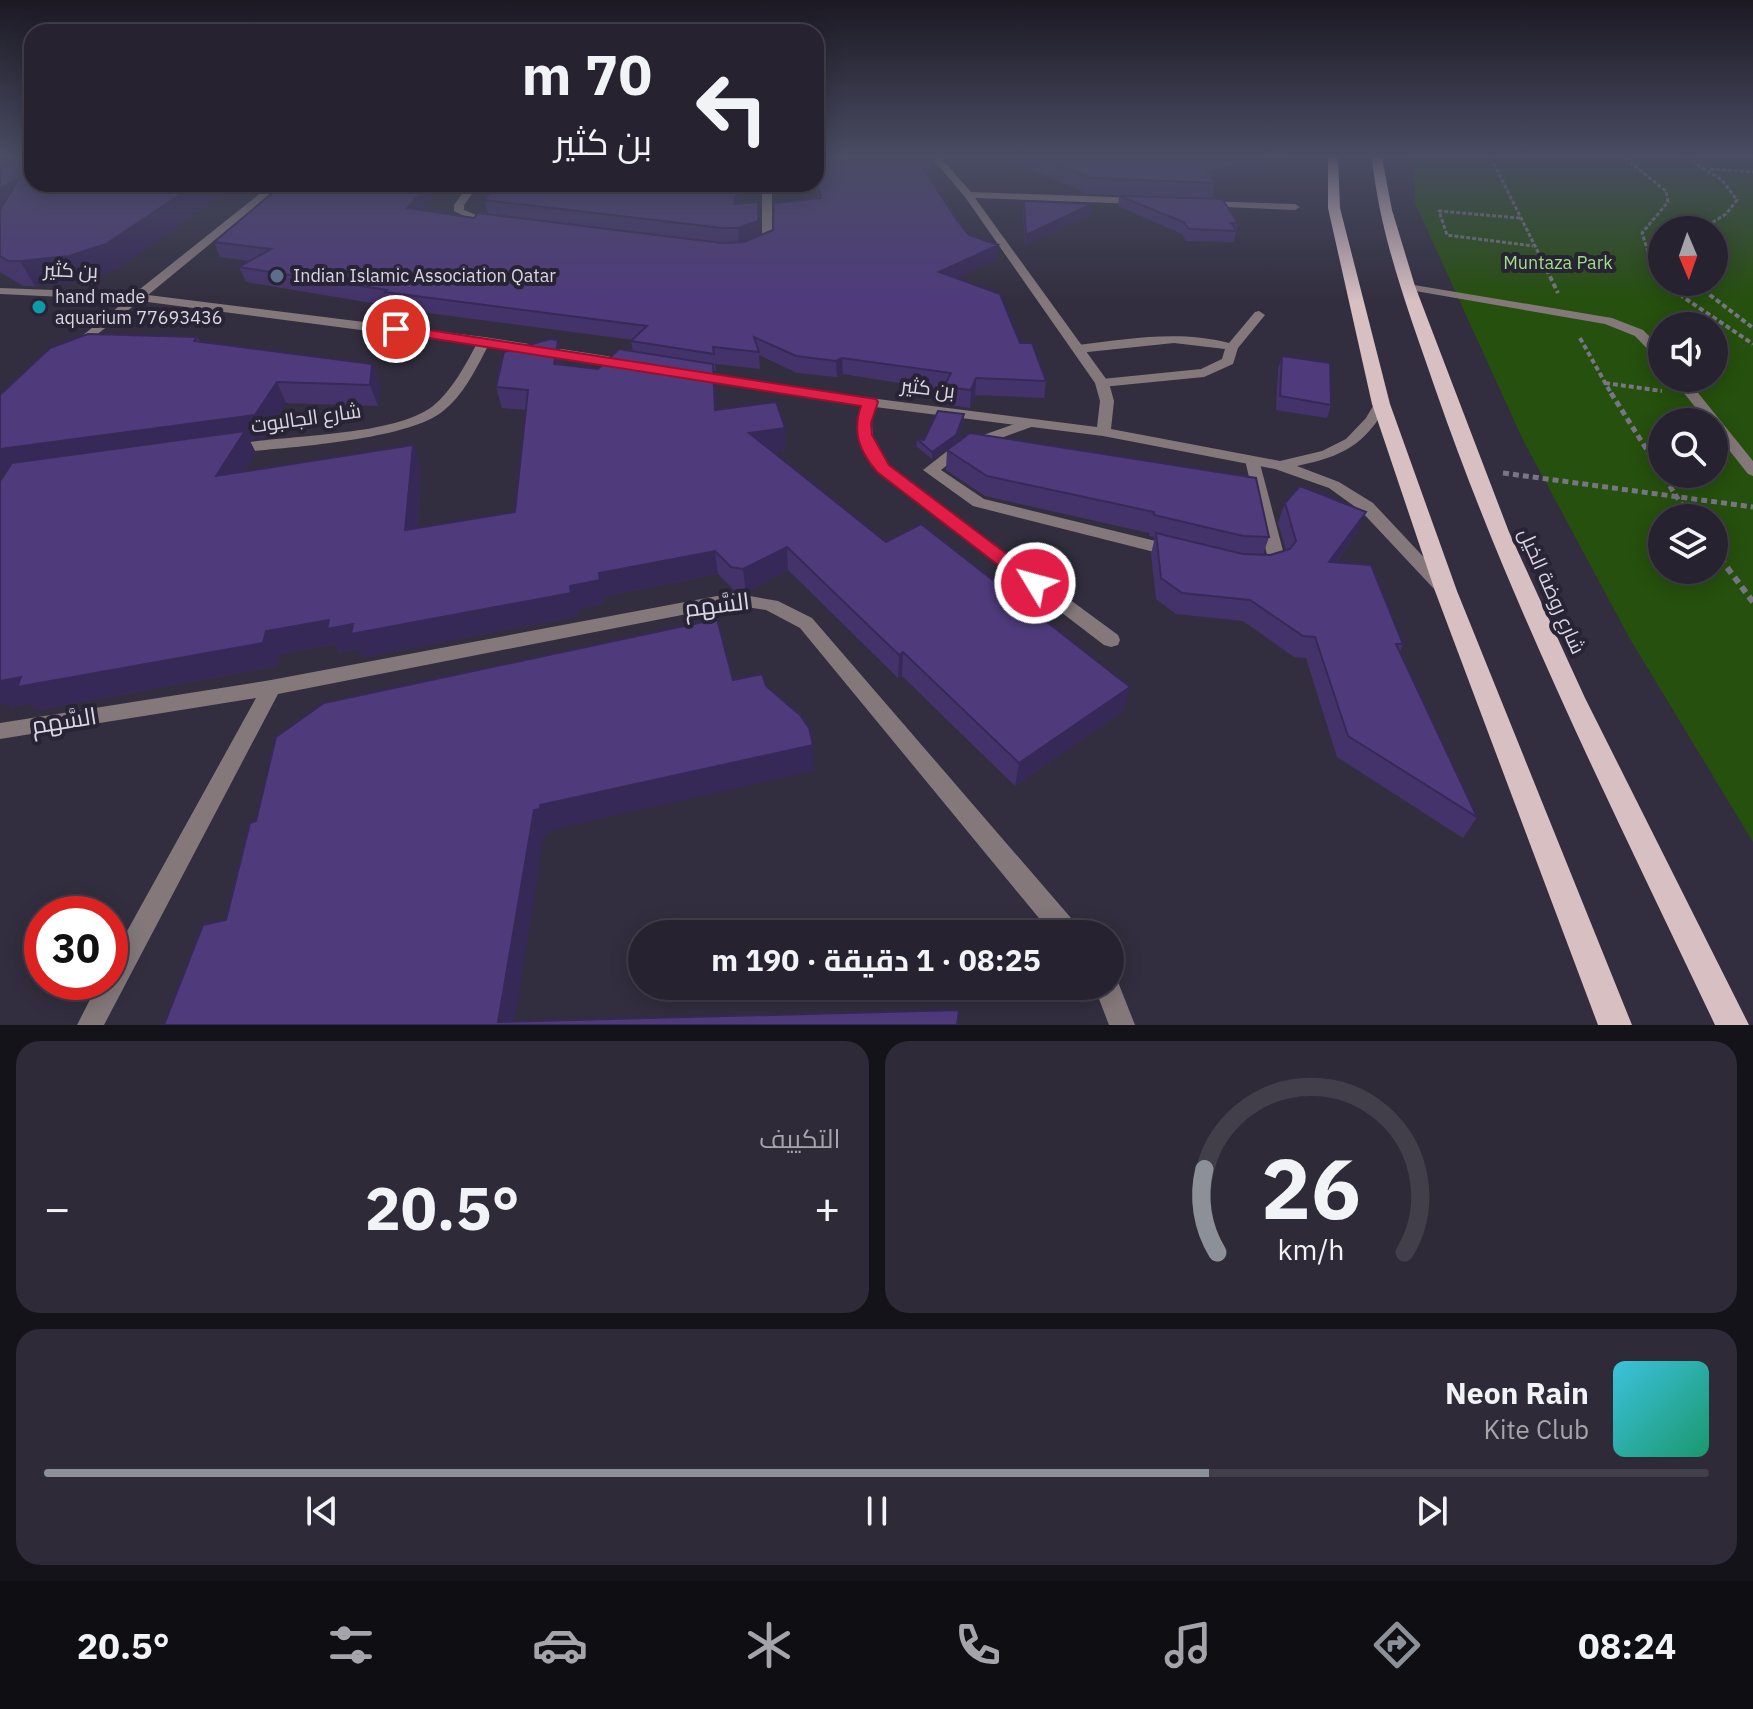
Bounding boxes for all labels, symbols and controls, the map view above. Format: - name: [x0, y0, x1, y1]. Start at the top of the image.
- text: 70 m: [522, 38, 652, 110]
- icon: left: [680, 56, 784, 160]
- text: بن كثير: [554, 118, 652, 165]
- north arrow: [1648, 216, 1728, 296]
- map controls: [1648, 216, 1728, 584]
- park label: Muntaza Park: [1503, 251, 1613, 274]
- street label: بن كثير: [42, 255, 99, 284]
- place label: Indian Islamic Association Qatar: [293, 264, 556, 287]
- marker: Indian Islamic Association Qatar: [268, 267, 286, 285]
- place label: hand made aquarium 77693436: [55, 285, 223, 329]
- pin: [362, 295, 430, 363]
- marker: hand made aquarium 77693436: [30, 298, 48, 316]
- icon: arrive: [374, 307, 418, 351]
- button: sound: [1648, 312, 1728, 392]
- street label: بن كثير: [898, 371, 957, 404]
- street label: شارع الجالبوت: [249, 396, 363, 440]
- button: search: [1648, 408, 1728, 488]
- button: layers: [1648, 504, 1728, 584]
- street label: شارع روضة الخيل: [1512, 524, 1592, 658]
- position arrow: [993, 541, 1077, 625]
- street label: السَّهم: [682, 584, 751, 625]
- street label: السَّهم: [29, 699, 99, 742]
- speed limit sign: 30: [24, 896, 128, 1000]
- text: 08:25 · 1 دقيقة · 190 m: [711, 940, 1041, 979]
- text: التكييف: [759, 1121, 841, 1155]
- text: 26: [1261, 1134, 1361, 1242]
- text: 20.5°: [365, 1168, 520, 1247]
- text: −: [44, 1179, 70, 1236]
- text: +: [814, 1179, 841, 1236]
- text: km/h: [1277, 1231, 1344, 1268]
- text: Neon Rain: [1445, 1373, 1589, 1412]
- text: Kite Club: [1484, 1412, 1589, 1446]
- icon: previous: [300, 1489, 344, 1533]
- icon: pause: [855, 1489, 899, 1533]
- icon: next: [1410, 1489, 1454, 1533]
- icon: filters: [323, 1617, 379, 1673]
- icon: car: [532, 1617, 588, 1673]
- icon: climate: [741, 1617, 797, 1673]
- icon: phone: [950, 1617, 1006, 1673]
- icon: music: [1160, 1617, 1216, 1673]
- icon: directions: [1369, 1617, 1425, 1673]
- text: 20.5°: [77, 1622, 170, 1669]
- text: 08:24: [1578, 1622, 1676, 1669]

